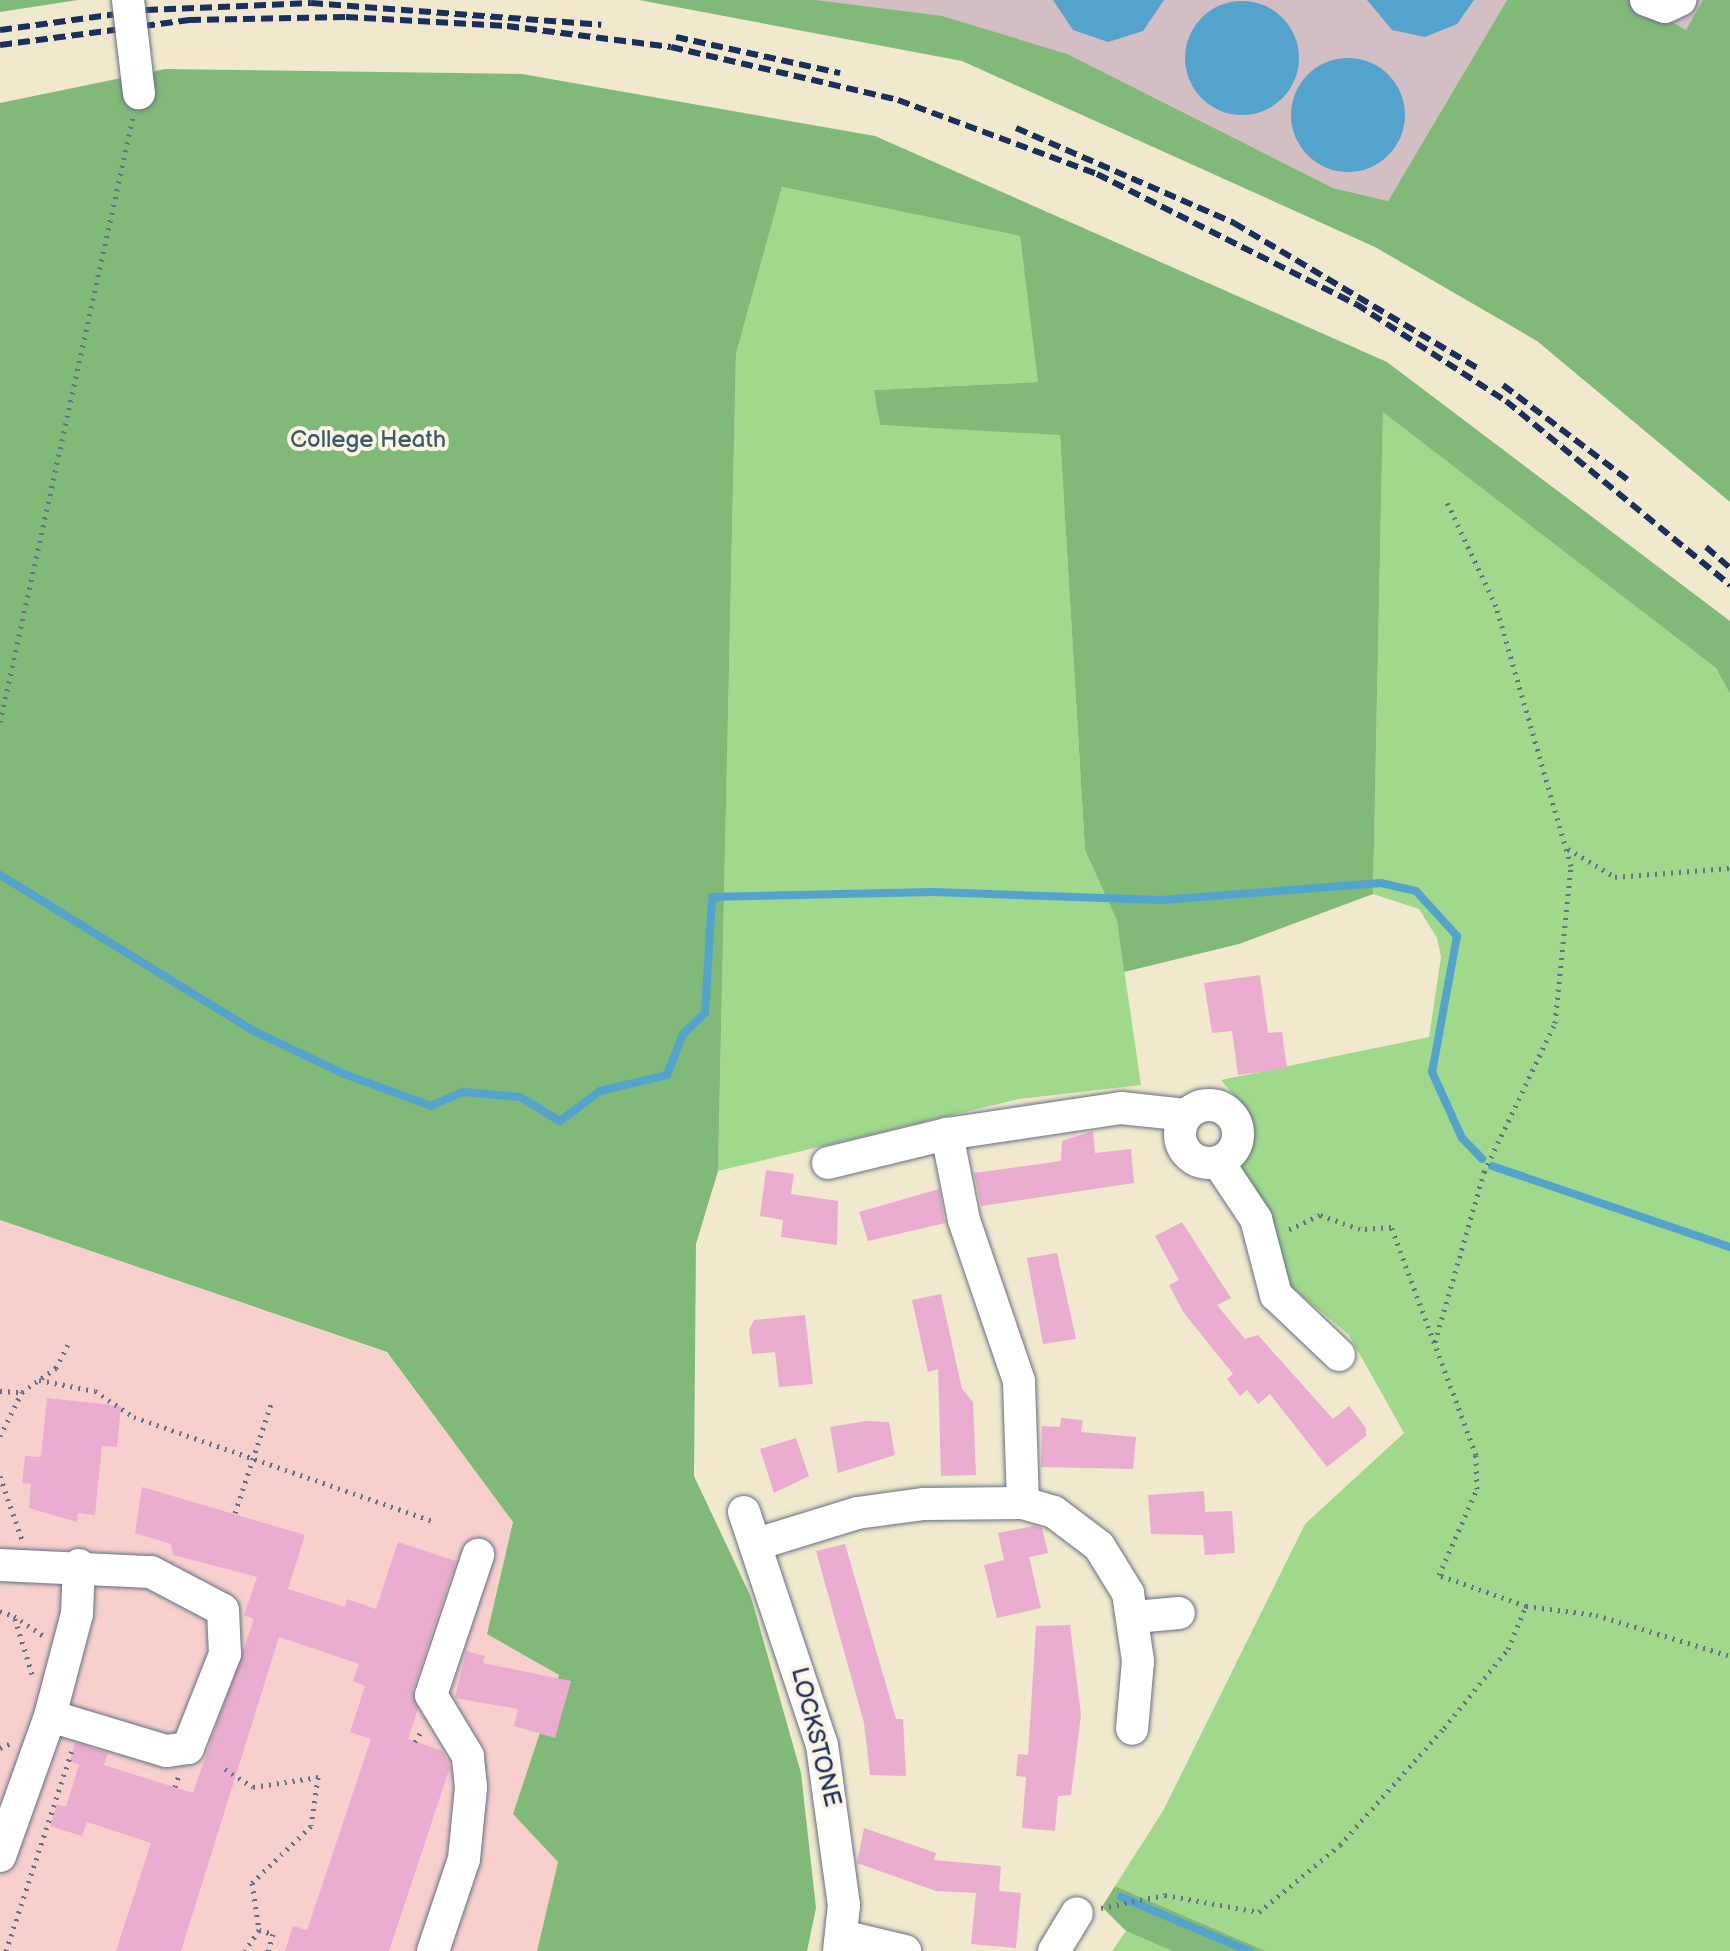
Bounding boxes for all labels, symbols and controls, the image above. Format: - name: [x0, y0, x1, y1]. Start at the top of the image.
- park label: College Heath: [290, 426, 446, 454]
- street label: LOCKSTONE: [785, 1664, 847, 1810]

